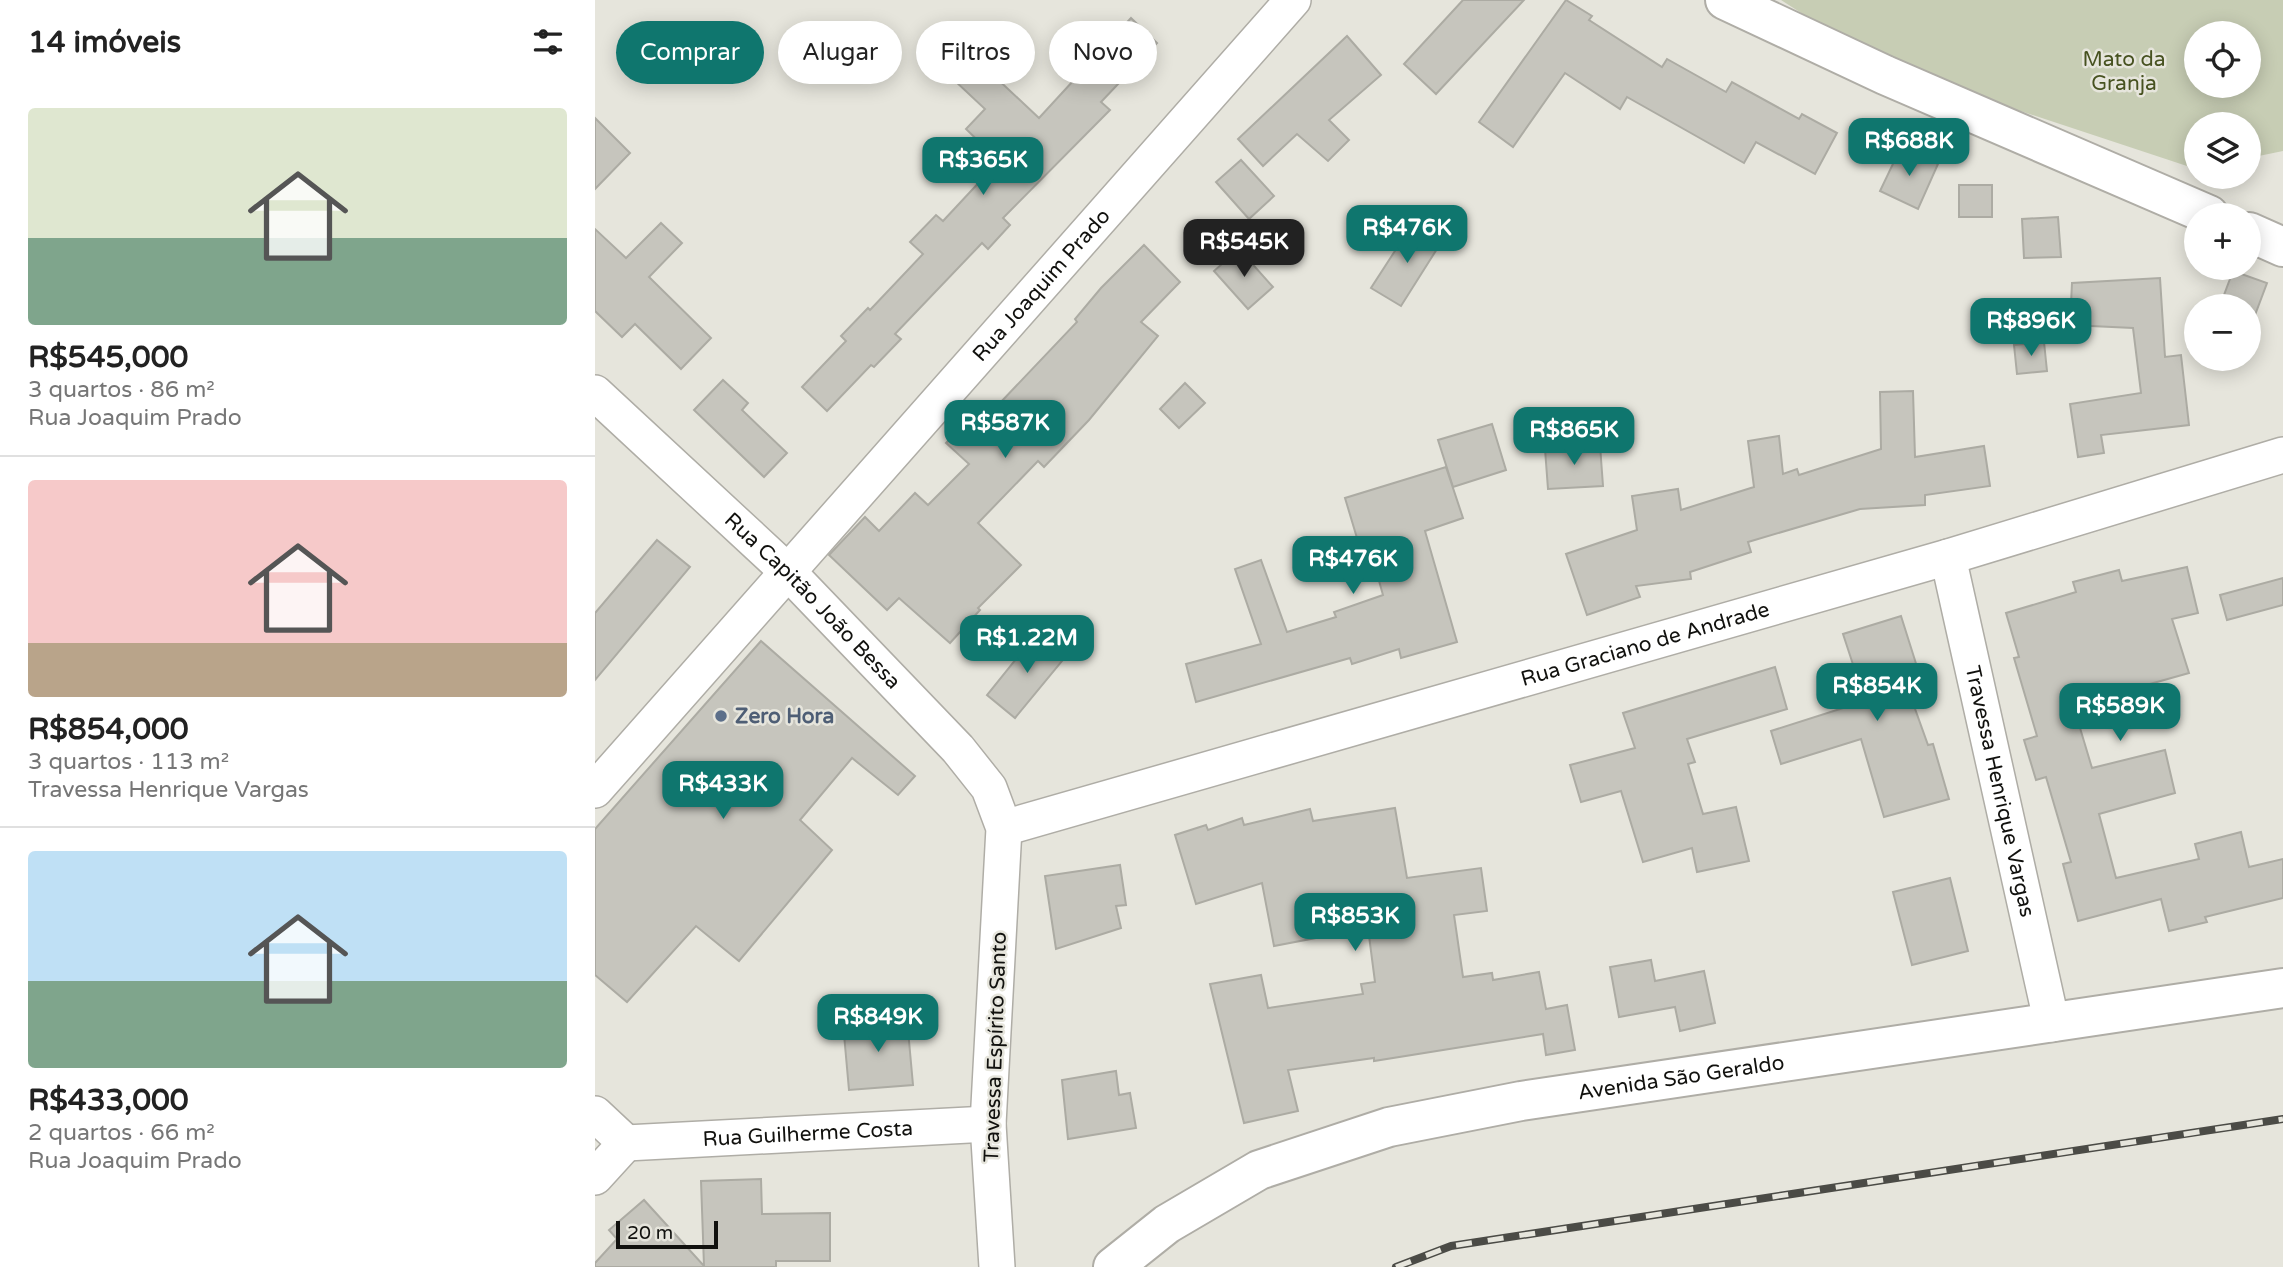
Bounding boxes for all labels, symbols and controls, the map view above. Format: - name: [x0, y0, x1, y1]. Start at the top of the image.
- chip: Comprar: [616, 21, 764, 84]
- chip: Alugar: [778, 21, 902, 84]
- chip: Filtros: [916, 21, 1035, 84]
- chip: Novo: [1049, 21, 1157, 84]
- map controls: [2184, 21, 2261, 371]
- button: locate: [2184, 21, 2261, 98]
- icon: filters: [529, 23, 567, 61]
- text: 14 imóveis: [28, 24, 181, 61]
- park label: Mato da Granja: [2083, 47, 2166, 96]
- button: layers: [2184, 112, 2261, 189]
- pin: R$688K: [1852, 118, 1966, 178]
- text: R$688K: [1864, 127, 1954, 155]
- pin: R$365K: [926, 138, 1040, 197]
- text: R$365K: [938, 146, 1028, 174]
- icon: home: [235, 153, 361, 279]
- button: +: [2184, 203, 2261, 280]
- street label: Rua Joaquim Prado: [968, 204, 1116, 367]
- pin: R$476K: [1350, 205, 1464, 265]
- text: R$476K: [1362, 214, 1452, 242]
- pin: R$545K: [1187, 219, 1301, 279]
- text: R$545K: [1199, 228, 1289, 256]
- button: −: [2184, 294, 2261, 371]
- pin: R$896K: [1974, 298, 2088, 358]
- text: R$896K: [1986, 307, 2076, 335]
- text: R$545,000: [28, 339, 188, 376]
- text: 3 quartos · 86 m²: [28, 376, 215, 404]
- pin: R$587K: [948, 400, 1062, 460]
- text: Rua Joaquim Prado: [28, 404, 242, 432]
- pin: R$865K: [1517, 407, 1631, 467]
- text: R$587K: [960, 409, 1050, 437]
- text: R$865K: [1529, 416, 1619, 444]
- street label: Rua Capitão João Bessa: [719, 508, 906, 694]
- icon: home: [235, 525, 361, 651]
- pin: R$476K: [1296, 536, 1410, 596]
- text: R$476K: [1308, 545, 1398, 573]
- street label: Rua Graciano de Andrade: [1518, 597, 1772, 692]
- pin: R$1.22M: [962, 616, 1092, 675]
- text: R$1.22M: [976, 624, 1078, 652]
- street label: Travessa Henrique Vargas: [1960, 663, 2040, 919]
- pin: R$854K: [1820, 664, 1934, 723]
- text: R$854K: [1832, 672, 1922, 700]
- pin: R$589K: [2063, 684, 2177, 743]
- text: R$589K: [2075, 692, 2165, 720]
- place label: Zero Hora: [735, 704, 834, 729]
- marker: Zero Hora: [713, 708, 729, 724]
- text: R$854,000: [28, 711, 189, 748]
- text: 3 quartos · 113 m²: [28, 748, 229, 776]
- pin: R$433K: [666, 762, 780, 821]
- text: R$433K: [678, 770, 768, 798]
- text: Travessa Henrique Vargas: [28, 776, 309, 804]
- pin: R$853K: [1298, 894, 1412, 953]
- icon: home: [235, 896, 361, 1022]
- text: R$853K: [1310, 902, 1400, 930]
- street label: Travessa Espírito Santo: [979, 931, 1012, 1163]
- pin: R$849K: [821, 995, 935, 1054]
- text: R$849K: [833, 1003, 923, 1031]
- street label: Avenida São Geraldo: [1576, 1050, 1786, 1105]
- text: R$433,000: [28, 1082, 189, 1119]
- street label: Rua Guilherme Costa: [702, 1116, 914, 1152]
- text: 2 quartos · 66 m²: [28, 1119, 215, 1147]
- text: Rua Joaquim Prado: [28, 1147, 242, 1175]
- scale bar: [616, 1218, 717, 1250]
- text: 20 m: [627, 1222, 673, 1244]

